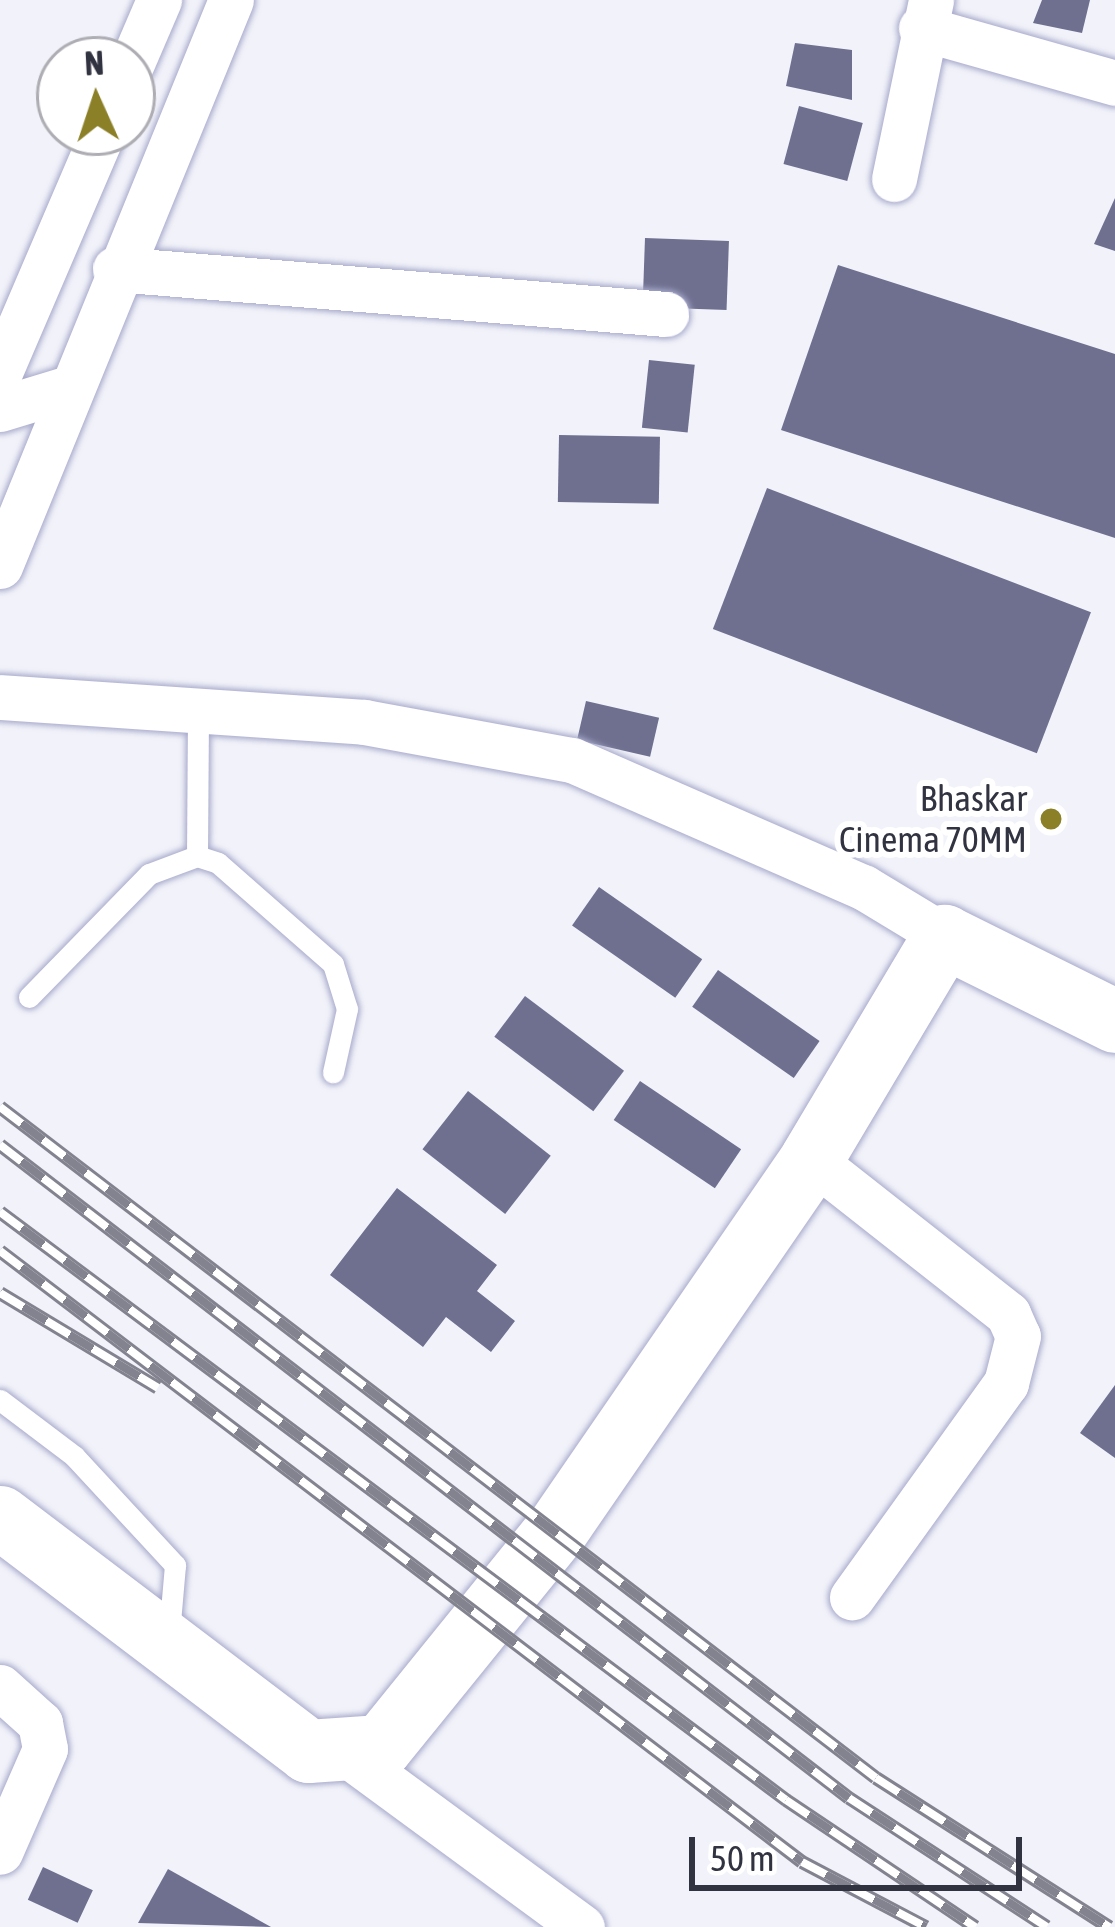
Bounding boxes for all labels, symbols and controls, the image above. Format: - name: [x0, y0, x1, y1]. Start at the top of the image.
- north arrow: [36, 36, 156, 156]
- text: N: [84, 44, 105, 83]
- place label: Bhaskar Cinema 70MM: [839, 776, 1027, 861]
- marker: Bhaskar Cinema 70MM: [1038, 806, 1064, 832]
- scale bar: [695, 1813, 1028, 1887]
- text: 50 m: [710, 1837, 775, 1879]

